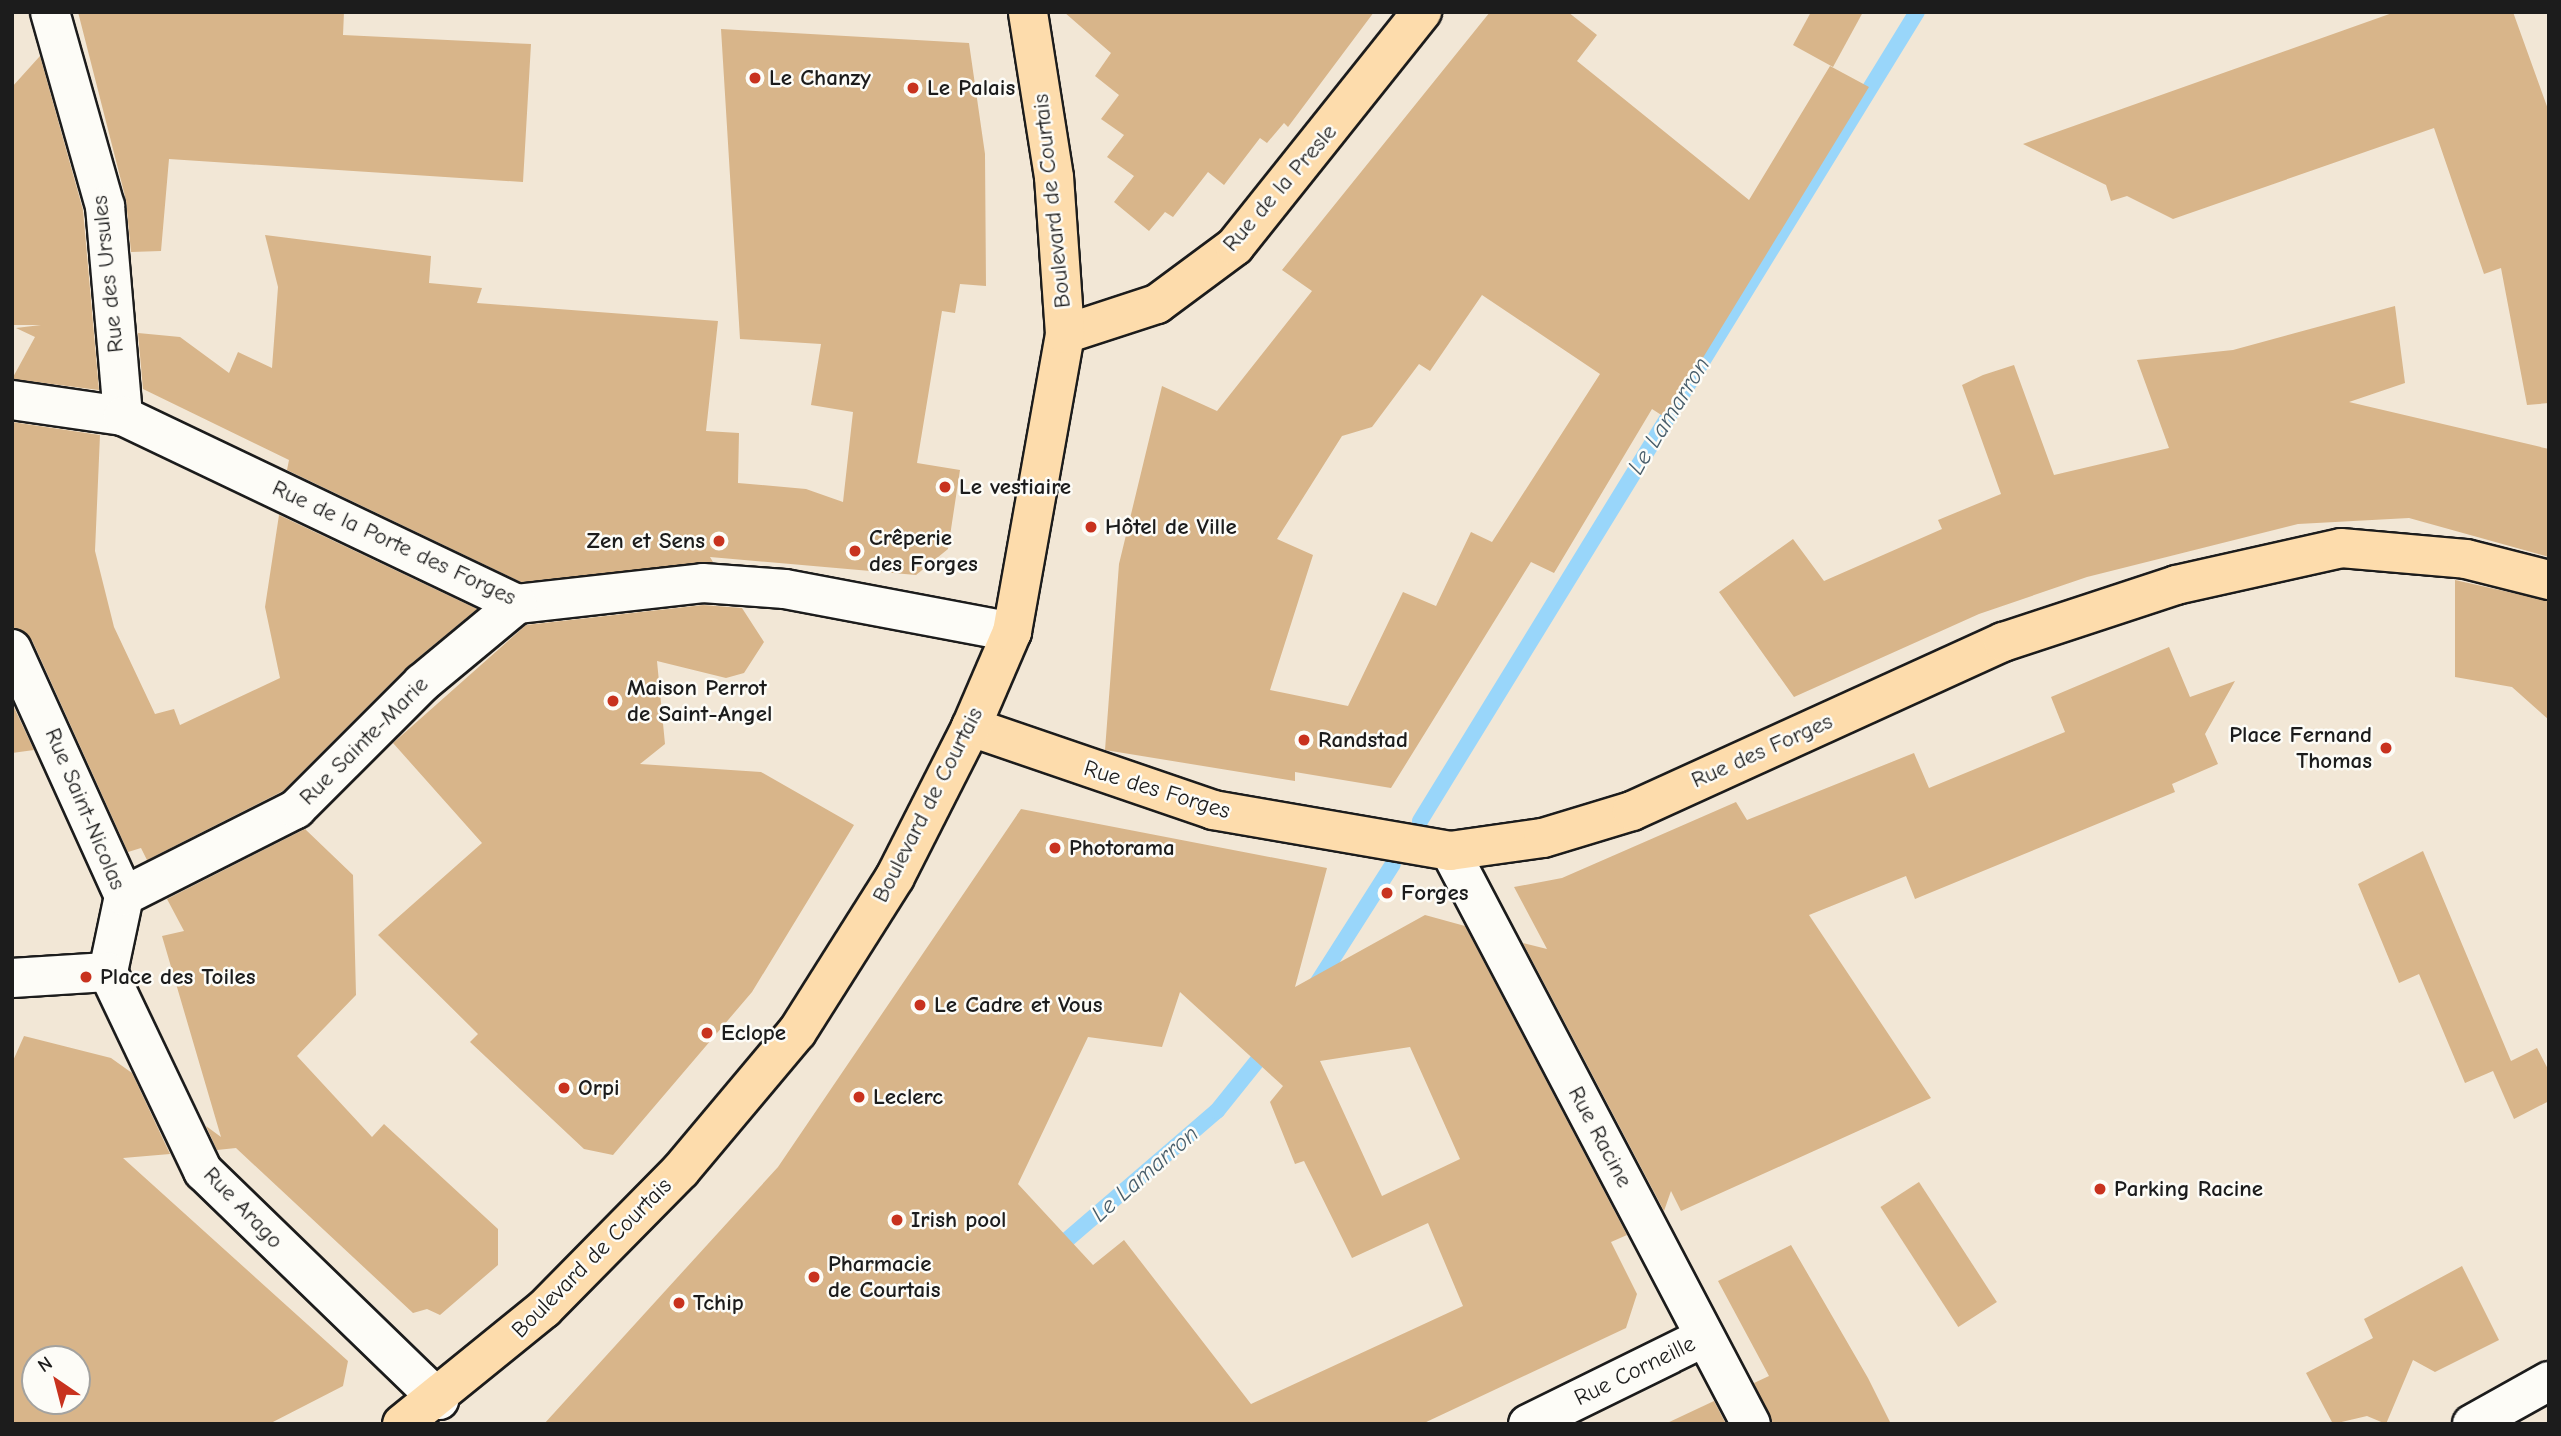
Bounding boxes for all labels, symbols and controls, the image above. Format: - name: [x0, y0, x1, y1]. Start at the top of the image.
- place label: Le Chanzy: [769, 64, 871, 92]
- marker: Le Chanzy: [747, 70, 763, 86]
- place label: Le Palais: [927, 74, 1015, 102]
- marker: Le Palais: [905, 80, 921, 96]
- street label: Boulevard de Courtais: [1027, 93, 1077, 309]
- street label: Rue de la Presle: [1217, 119, 1343, 257]
- street label: Rue des Ursules: [86, 194, 130, 354]
- water label: Le Lamarron: [1622, 352, 1716, 480]
- place label: Le vestiaire: [959, 473, 1071, 501]
- street label: Rue de la Porte des Forges: [268, 474, 520, 612]
- marker: Le vestiaire: [937, 479, 953, 495]
- place label: Hôtel de Ville: [1105, 513, 1237, 541]
- marker: Hôtel de Ville: [1083, 519, 1099, 535]
- place label: Crêperie des Forges: [869, 524, 978, 578]
- place label: Zen et Sens: [587, 527, 705, 555]
- marker: Zen et Sens: [711, 533, 727, 549]
- marker: Crêperie des Forges: [847, 543, 863, 559]
- street label: Rue Sainte-Marie: [294, 671, 434, 811]
- place label: Maison Perrot de Saint-Angel: [627, 674, 773, 728]
- marker: Maison Perrot de Saint-Angel: [605, 693, 621, 709]
- street label: Boulevard de Courtais: [867, 703, 989, 907]
- street label: Rue des Forges: [1687, 708, 1837, 794]
- place label: Place Fernand Thomas: [2229, 721, 2372, 775]
- street label: Rue Saint-Nicolas: [38, 724, 132, 894]
- place label: Randstad: [1318, 726, 1408, 754]
- marker: Randstad: [1296, 732, 1312, 748]
- marker: Place Fernand Thomas: [2378, 740, 2394, 756]
- street label: Rue des Forges: [1081, 755, 1233, 825]
- place label: Photorama: [1069, 834, 1175, 862]
- marker: Photorama: [1047, 840, 1063, 856]
- place label: Forges: [1401, 879, 1469, 907]
- marker: Forges: [1379, 885, 1395, 901]
- place label: Place des Toiles: [100, 963, 256, 991]
- marker: Place des Toiles: [78, 969, 94, 985]
- place label: Le Cadre et Vous: [934, 991, 1102, 1019]
- marker: Le Cadre et Vous: [912, 997, 928, 1013]
- place label: Eclope: [721, 1019, 786, 1047]
- marker: Eclope: [699, 1025, 715, 1041]
- place label: Orpi: [578, 1074, 620, 1102]
- marker: Orpi: [556, 1080, 572, 1096]
- street label: Rue Racine: [1562, 1082, 1638, 1192]
- place label: Leclerc: [873, 1083, 943, 1111]
- marker: Leclerc: [851, 1089, 867, 1105]
- water label: Le Lamarron: [1085, 1120, 1205, 1228]
- street label: Rue Arago: [197, 1161, 289, 1255]
- street label: Boulevard de Courtais: [506, 1172, 678, 1344]
- place label: Parking Racine: [2114, 1175, 2263, 1203]
- marker: Parking Racine: [2092, 1181, 2108, 1197]
- place label: Irish pool: [911, 1206, 1006, 1234]
- marker: Irish pool: [889, 1212, 905, 1228]
- place label: Pharmacie de Courtais: [828, 1250, 940, 1304]
- marker: Pharmacie de Courtais: [806, 1269, 822, 1285]
- place label: Tchip: [693, 1289, 744, 1317]
- marker: Tchip: [671, 1295, 687, 1311]
- street label: Rue Corneille: [1570, 1330, 1700, 1412]
- north arrow: [21, 1345, 91, 1415]
- text: N: [34, 1352, 56, 1377]

